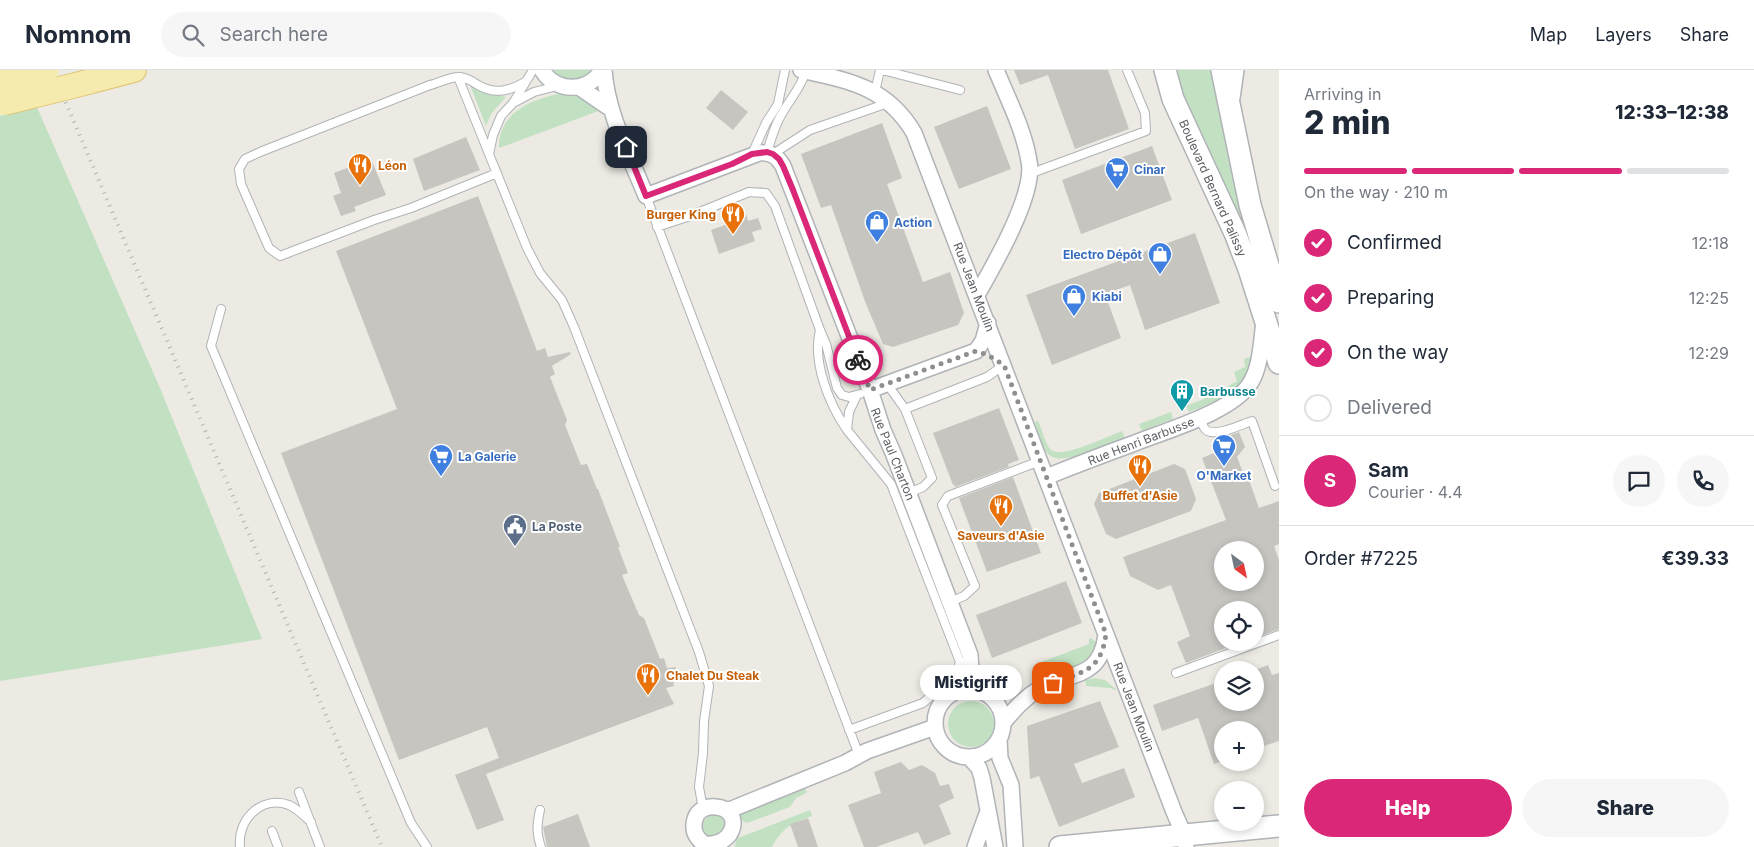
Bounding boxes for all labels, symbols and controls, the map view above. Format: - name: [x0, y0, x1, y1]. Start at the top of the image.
- search box: [161, 12, 511, 57]
- text: Nomnom: [25, 20, 131, 49]
- icon: search: [179, 21, 207, 49]
- text: Search here: [219, 23, 328, 46]
- text: Map: [1530, 24, 1567, 45]
- text: Layers: [1595, 24, 1652, 45]
- text: Share: [1680, 24, 1729, 45]
- text: Arriving in: [1304, 84, 1381, 104]
- text: 12:33–12:38: [1615, 101, 1729, 124]
- text: 2 min: [1304, 103, 1390, 142]
- street label: Boulevard Bernard Palissy: [1176, 117, 1250, 259]
- pin: [605, 126, 647, 168]
- icon: home: [612, 133, 640, 161]
- restaurant icon: Léon: [347, 152, 373, 186]
- supermarket icon: Cinar: [1104, 156, 1130, 190]
- place label: Léon: [378, 158, 407, 173]
- place label: Cinar: [1134, 162, 1166, 177]
- text: On the way · 210 m: [1304, 182, 1448, 202]
- restaurant icon: Burger King: [720, 201, 746, 235]
- place label: Burger King: [647, 207, 716, 222]
- shop icon: Action: [864, 209, 890, 243]
- place label: Action: [894, 215, 932, 230]
- icon: check: [1304, 229, 1332, 257]
- text: Confirmed: [1347, 231, 1442, 254]
- text: 12:18: [1692, 233, 1729, 253]
- street label: Rue Jean Moulin: [950, 240, 998, 334]
- shop icon: Electro Dépôt: [1147, 241, 1173, 275]
- place label: Electro Dépôt: [1063, 247, 1143, 262]
- shop icon: Kiabi: [1061, 283, 1087, 317]
- icon: check: [1304, 284, 1332, 312]
- text: Preparing: [1347, 286, 1434, 309]
- text: 12:25: [1689, 288, 1729, 308]
- place label: Kiabi: [1092, 289, 1122, 304]
- courier: [833, 335, 883, 385]
- icon: check: [1304, 339, 1332, 367]
- text: On the way: [1347, 341, 1449, 364]
- text: 12:29: [1688, 343, 1729, 363]
- icon: bike: [844, 346, 872, 374]
- building icon: Barbusse: [1169, 378, 1195, 412]
- place label: Barbusse: [1200, 384, 1256, 399]
- text: Delivered: [1347, 396, 1432, 419]
- street label: Rue Paul Charton: [868, 406, 918, 502]
- street label: Rue Henri Barbusse: [1086, 414, 1196, 468]
- supermarket icon: O'Market: [1211, 433, 1237, 467]
- supermarket icon: La Galerie: [428, 443, 454, 477]
- place label: La Galerie: [458, 449, 516, 464]
- restaurant icon: Buffet d'Asie: [1127, 453, 1153, 487]
- button: chat: [1613, 455, 1665, 507]
- button: phone: [1677, 455, 1729, 507]
- text: Sam: [1368, 459, 1409, 482]
- place label: O'Market: [1197, 468, 1252, 483]
- text: S: [1324, 469, 1336, 492]
- text: Courier · 4.4: [1368, 482, 1463, 502]
- place label: Buffet d'Asie: [1102, 488, 1178, 503]
- restaurant icon: Saveurs d'Asie: [988, 493, 1014, 527]
- public building icon: La Poste: [502, 513, 528, 547]
- place label: La Poste: [532, 519, 582, 534]
- place label: Saveurs d'Asie: [957, 528, 1045, 543]
- north arrow: [1214, 541, 1264, 591]
- map controls: [1214, 541, 1264, 831]
- text: Order #7225: [1304, 547, 1418, 570]
- text: €39.33: [1662, 547, 1729, 570]
- button: locate: [1214, 601, 1264, 651]
- street label: Rue Jean Moulin: [1110, 660, 1158, 754]
- button: layers: [1214, 661, 1264, 711]
- restaurant icon: Chalet Du Steak: [635, 662, 661, 696]
- pin: [1032, 662, 1074, 704]
- callout: Mistigriff: [920, 666, 1023, 700]
- place label: Chalet Du Steak: [666, 668, 759, 683]
- icon: bag: [1039, 669, 1067, 697]
- text: Mistigriff: [934, 672, 1008, 692]
- button: +: [1214, 721, 1264, 771]
- button: Help: [1304, 779, 1512, 837]
- button: Share: [1522, 779, 1729, 837]
- button: −: [1214, 781, 1264, 831]

